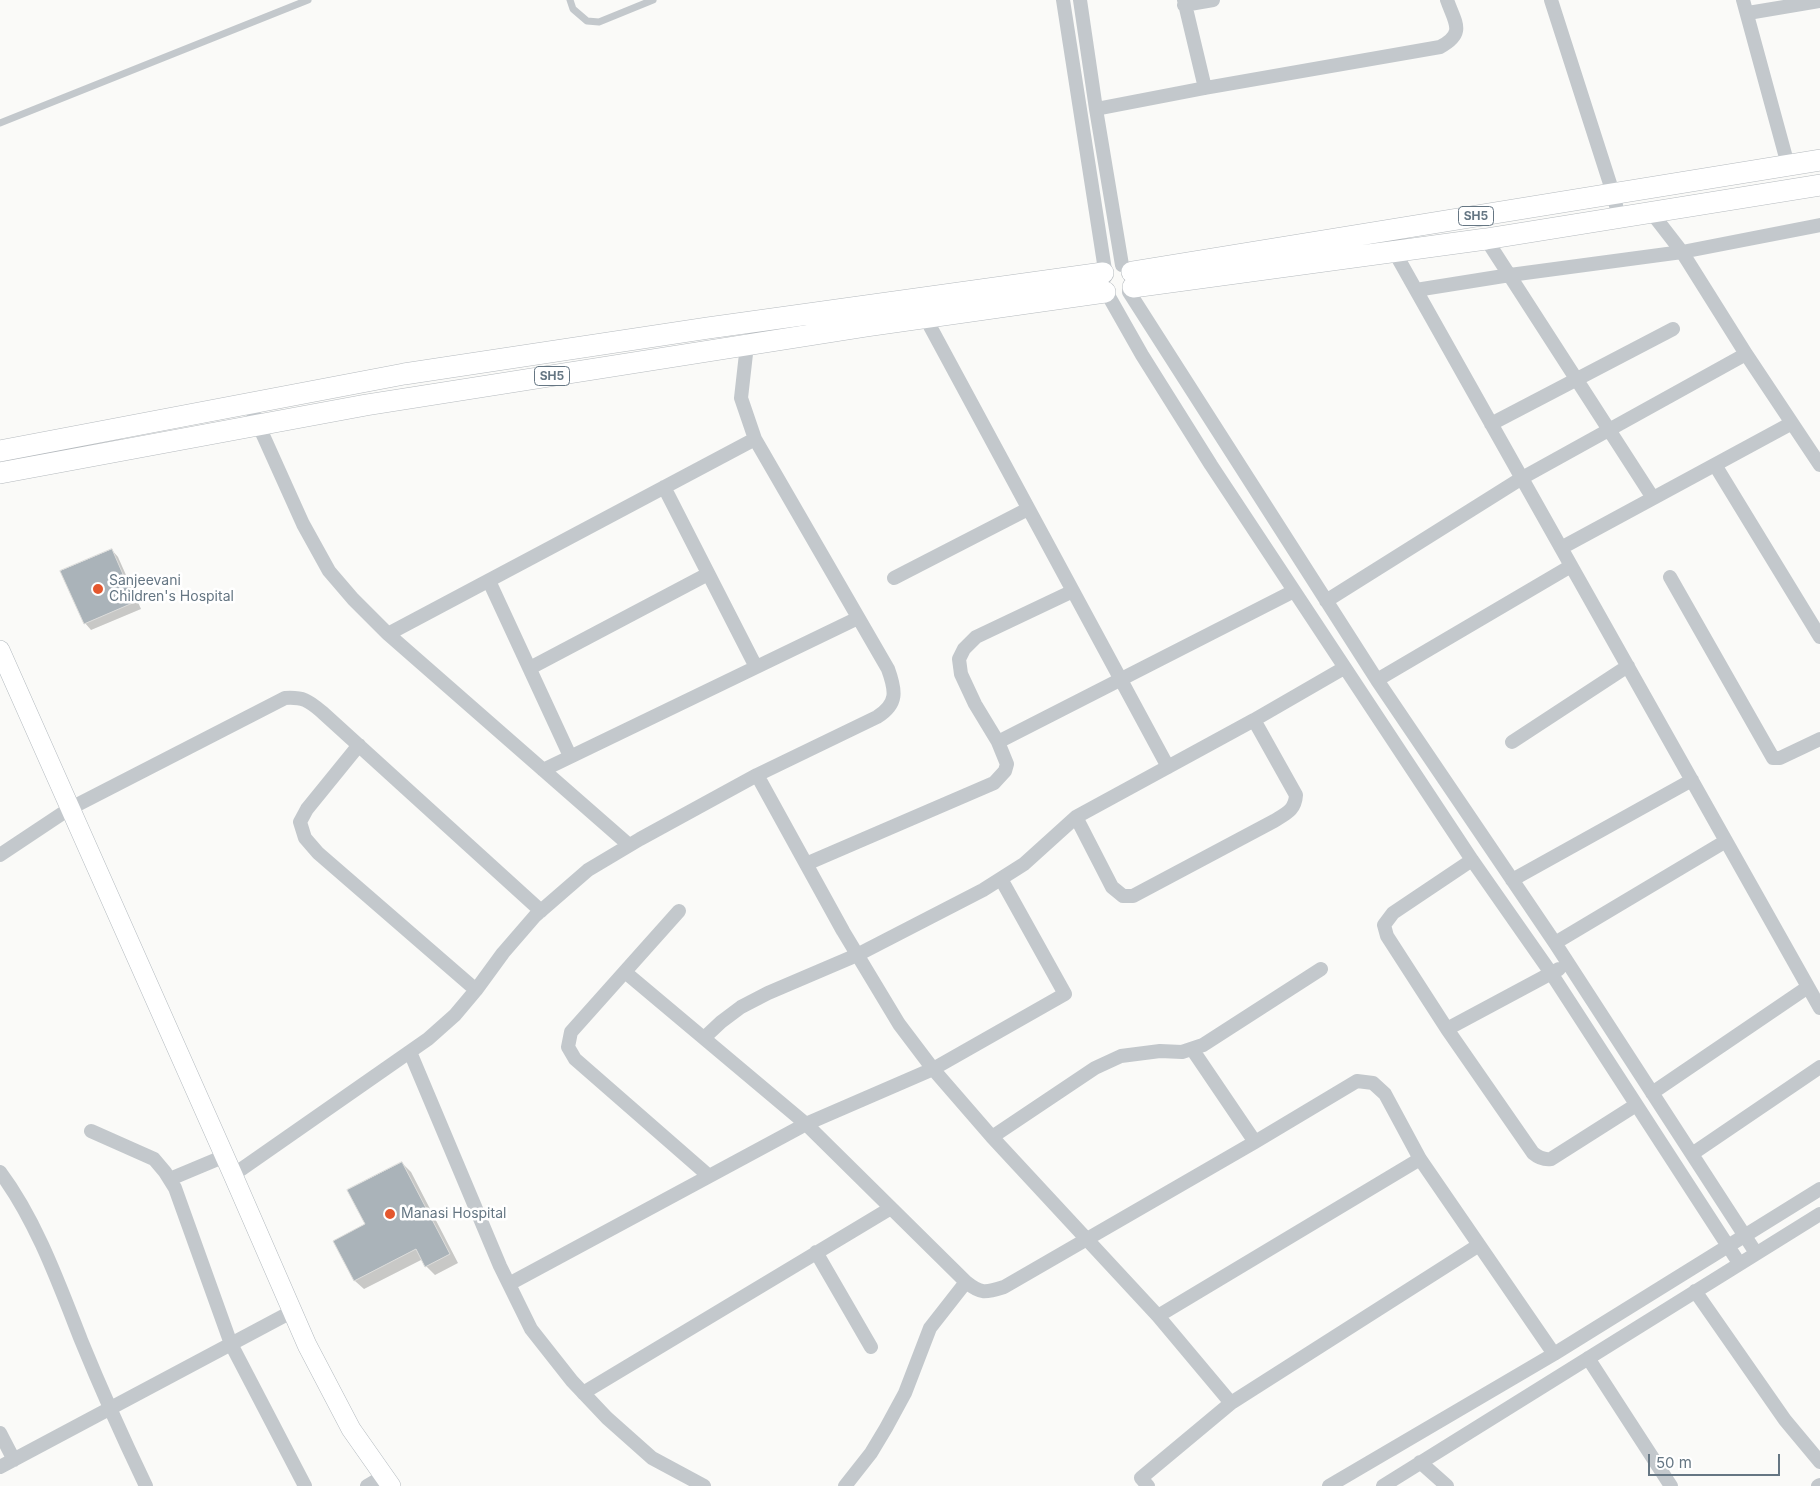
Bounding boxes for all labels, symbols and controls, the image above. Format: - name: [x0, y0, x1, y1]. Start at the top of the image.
- road number: SH5: [1458, 207, 1494, 226]
- road number: SH5: [534, 366, 570, 386]
- place label: Sanjeevani Children's Hospital: [109, 573, 234, 606]
- marker: Sanjeevani Children's Hospital: [91, 582, 105, 596]
- place label: Manasi Hospital: [401, 1206, 506, 1222]
- marker: Manasi Hospital: [383, 1207, 397, 1221]
- scale bar: [1650, 1444, 1782, 1476]
- text: 50 m: [1656, 1453, 1692, 1472]

